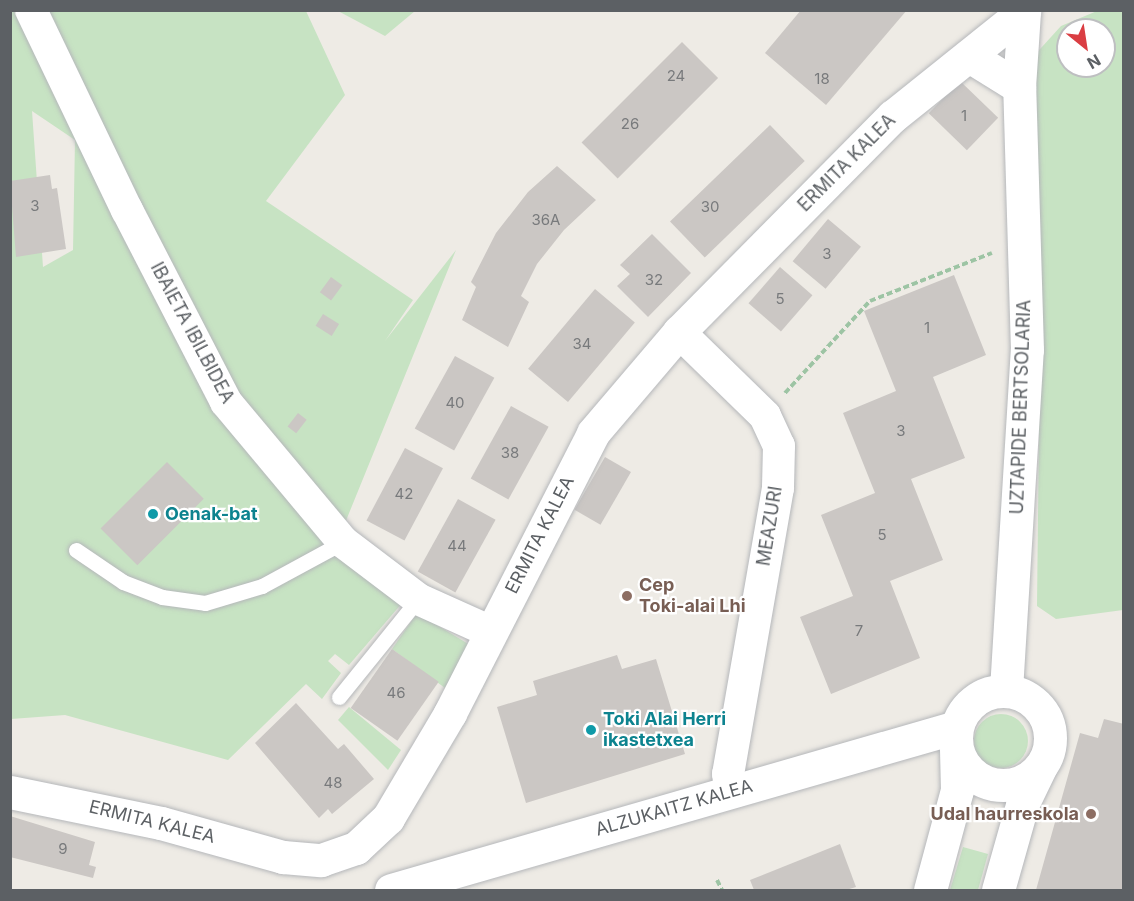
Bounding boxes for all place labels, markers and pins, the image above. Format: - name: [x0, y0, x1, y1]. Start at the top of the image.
- place label: Oenak-bat: [165, 503, 258, 525]
- marker: Oenak-bat: [146, 507, 160, 521]
- place label: Cep Toki-alai Lhi: [639, 575, 746, 618]
- marker: Cep Toki-alai Lhi: [620, 589, 634, 603]
- place label: Toki Alai Herri ikastetxea: [603, 709, 726, 752]
- marker: Toki Alai Herri ikastetxea: [584, 723, 598, 737]
- place label: Udal haurreskola: [930, 803, 1079, 825]
- marker: Udal haurreskola: [1084, 807, 1098, 821]

